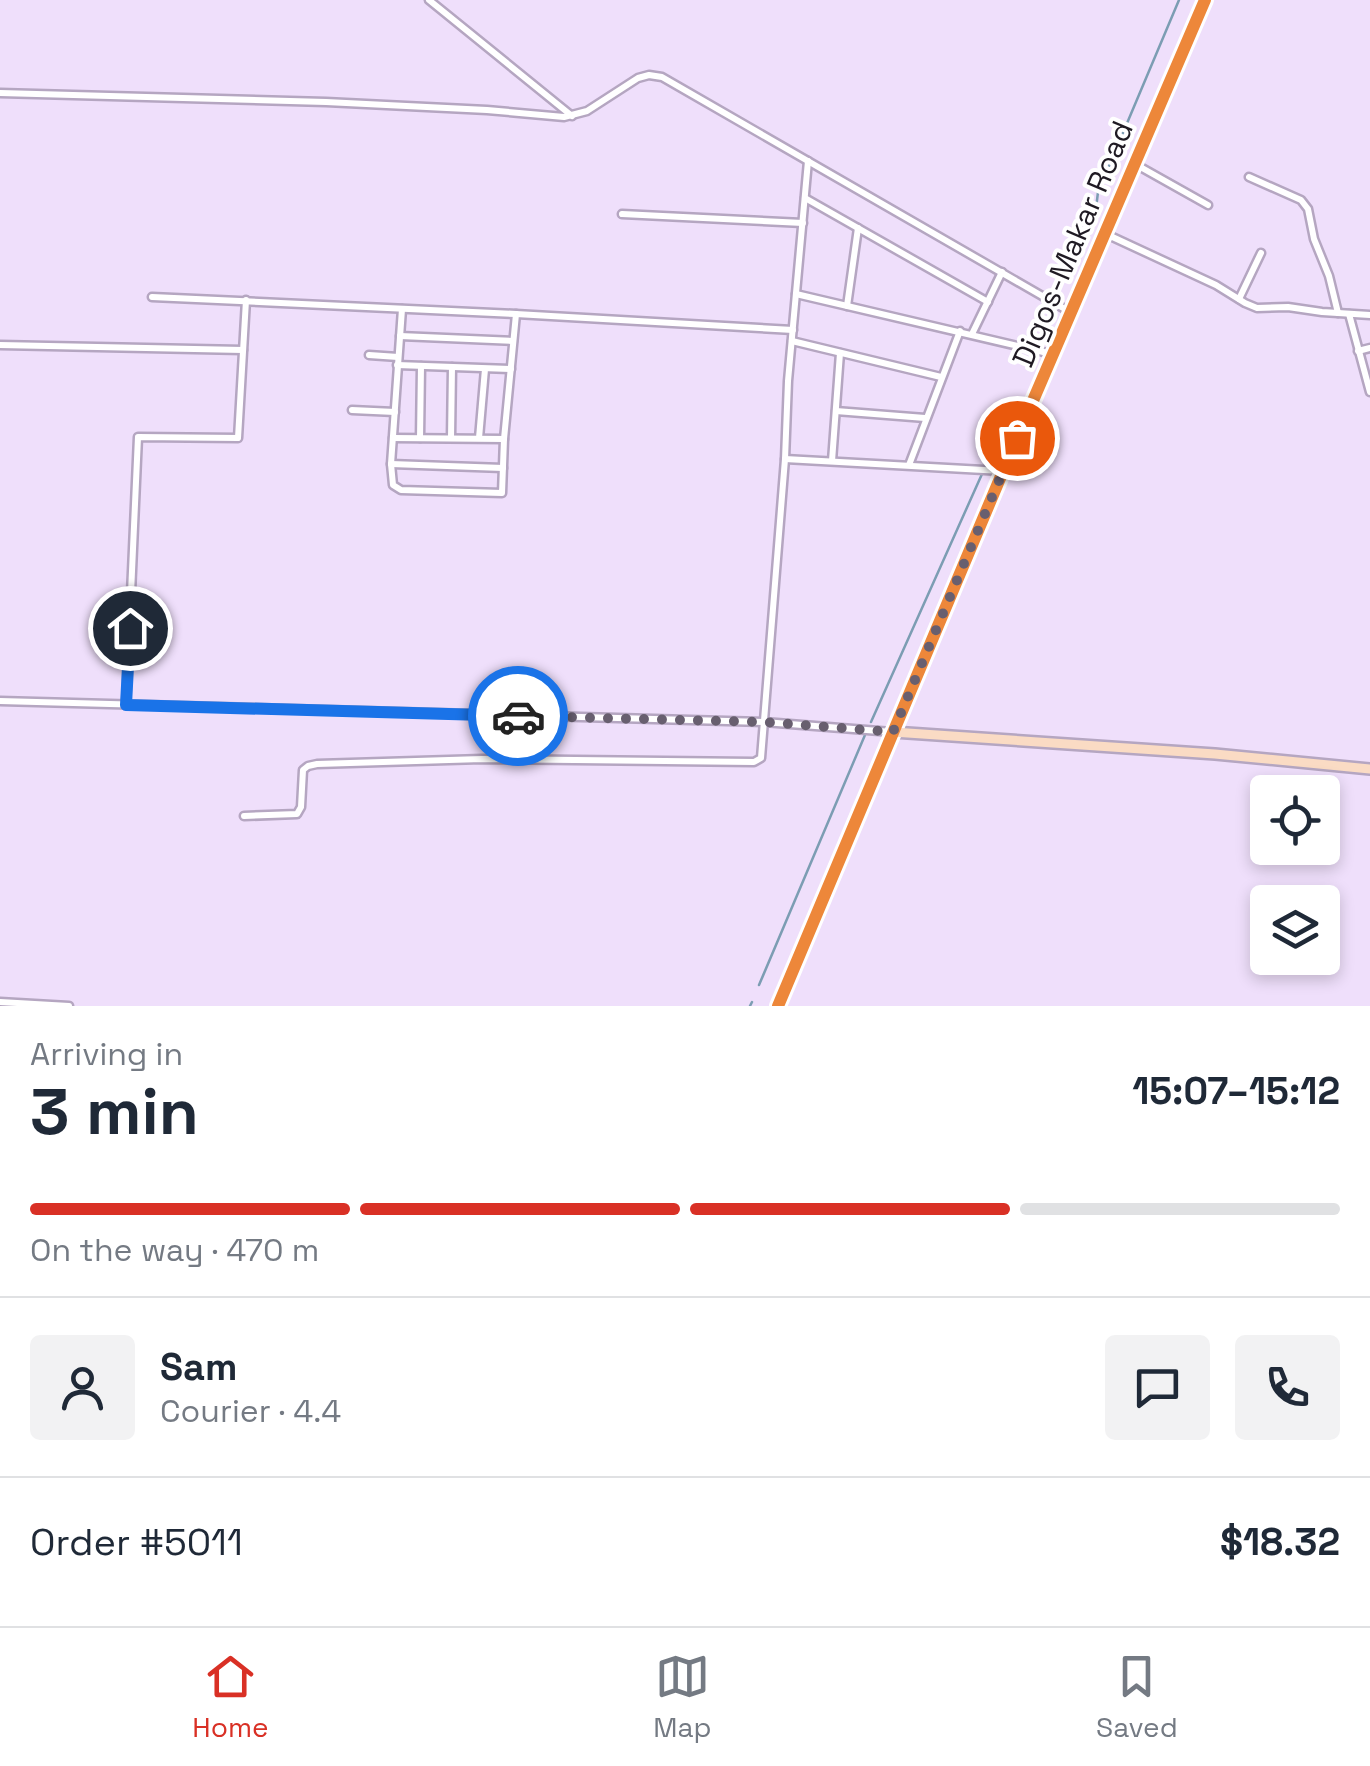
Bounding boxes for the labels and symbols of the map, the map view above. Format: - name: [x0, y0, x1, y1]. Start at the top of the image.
- street label: Digos-Makar Road: [1003, 115, 1142, 373]
- pin: [975, 396, 1060, 481]
- pin: [88, 586, 173, 671]
- courier: [468, 666, 568, 766]

